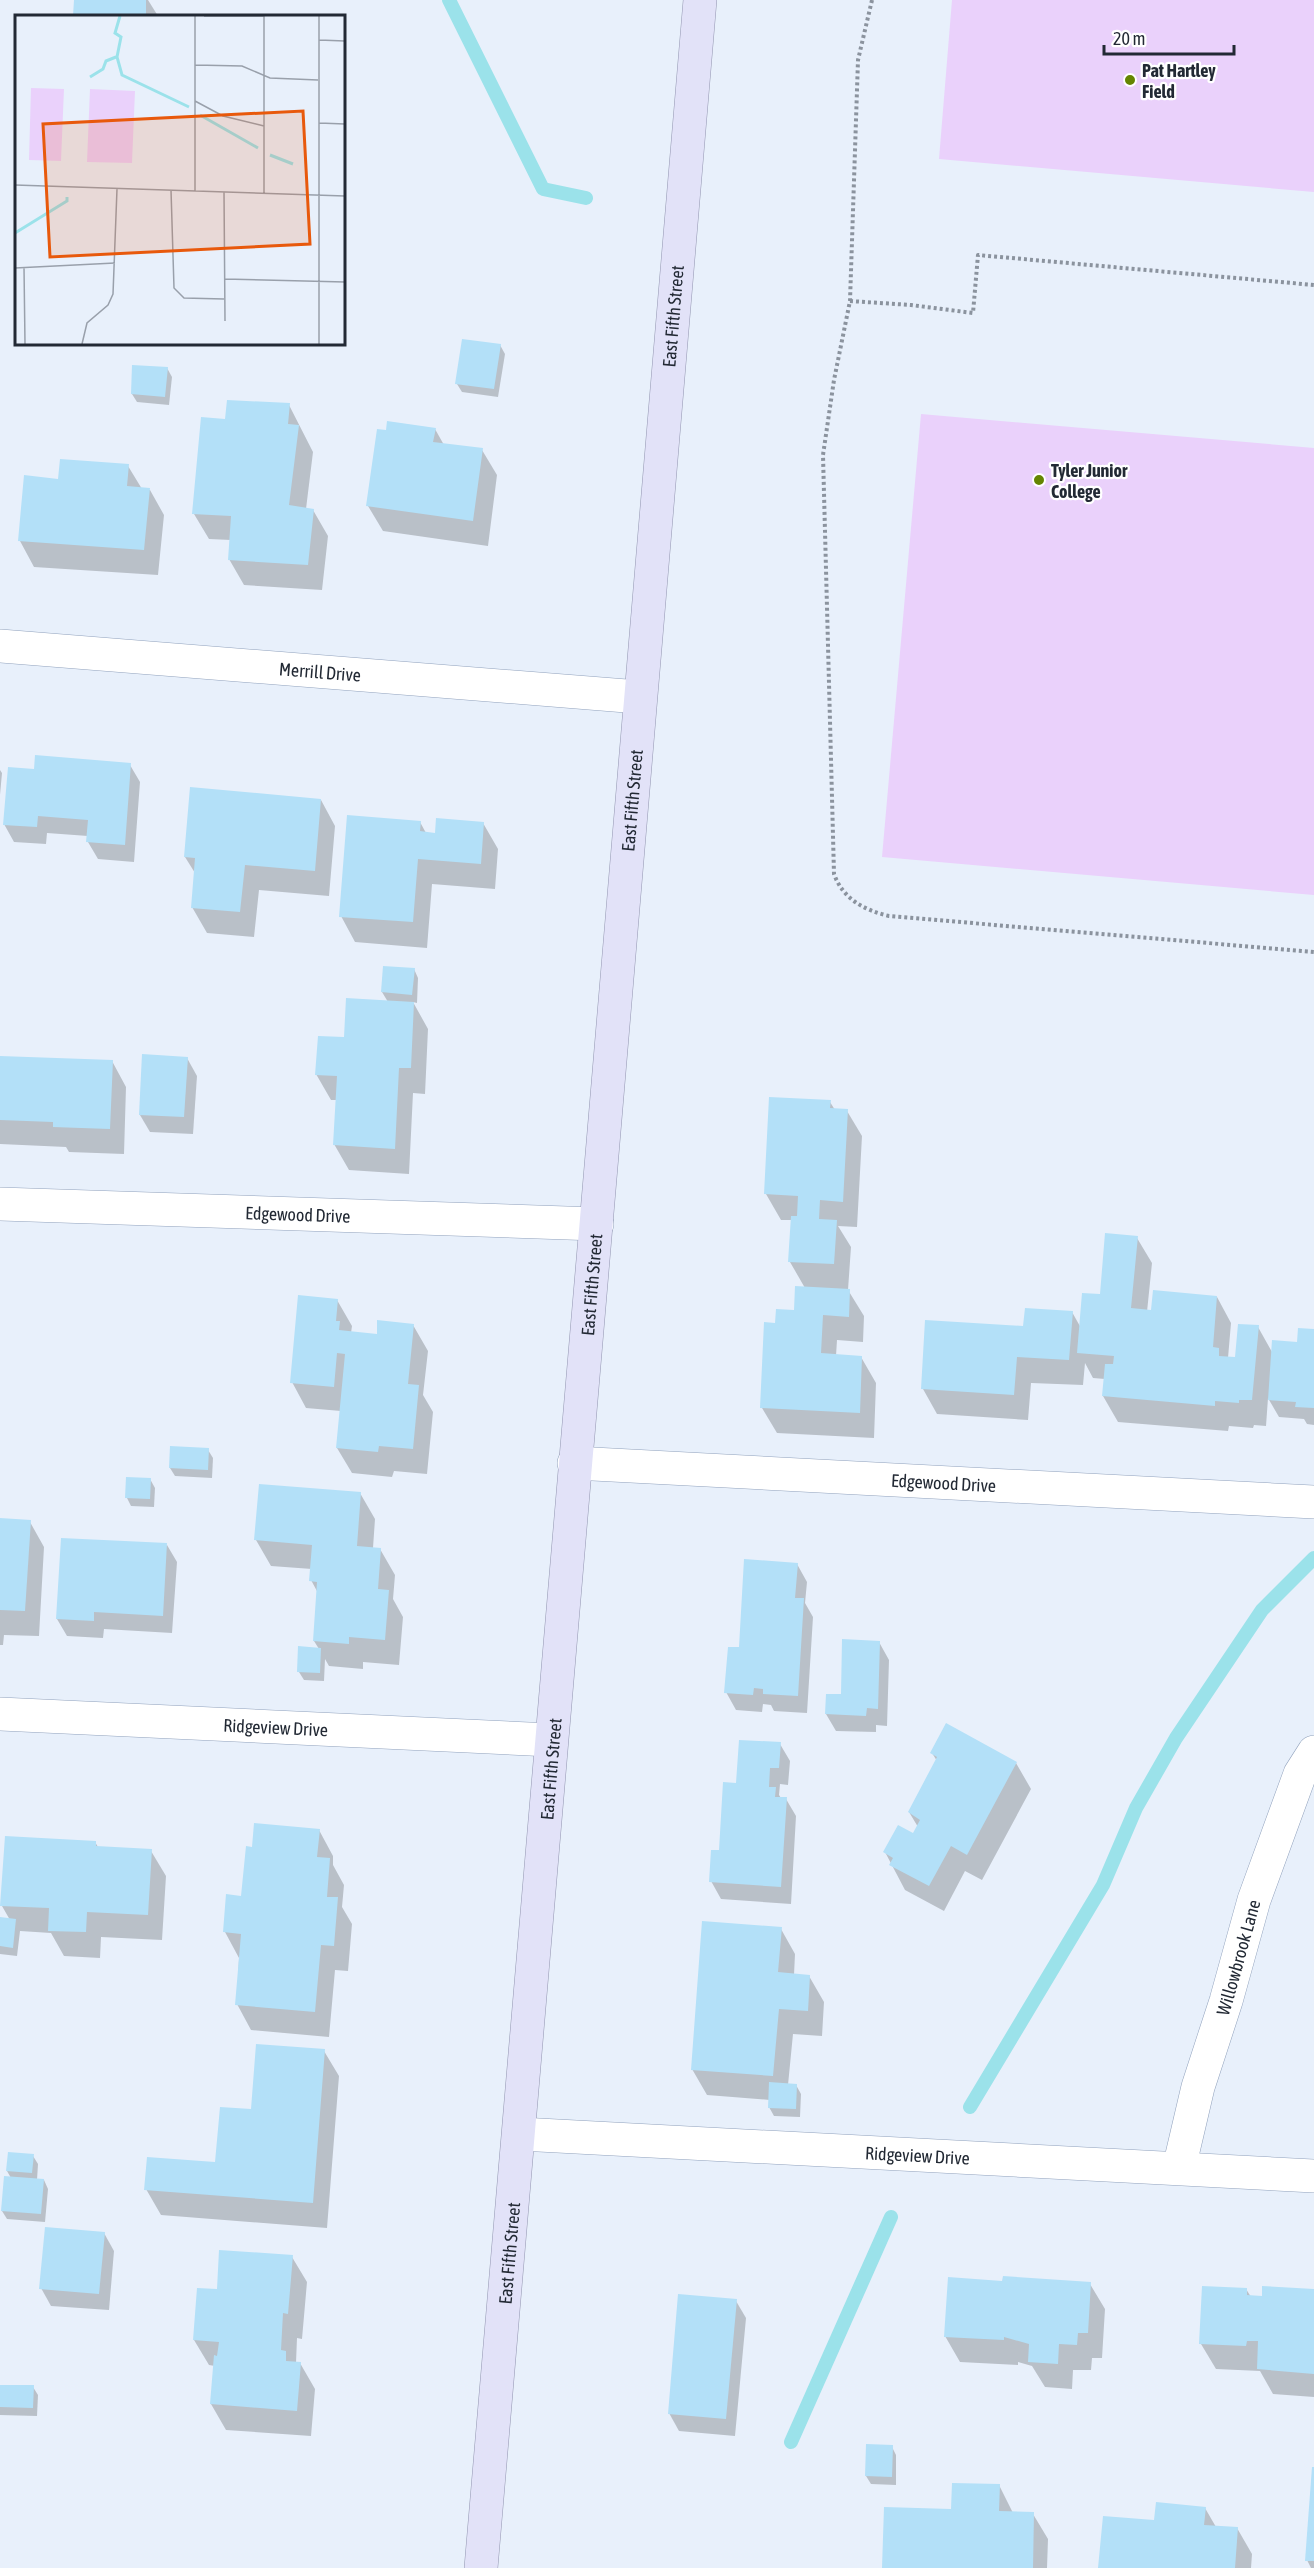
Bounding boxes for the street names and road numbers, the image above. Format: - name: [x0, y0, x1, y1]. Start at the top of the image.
- street label: East Fifth Street: [658, 264, 687, 368]
- street label: Merrill Drive: [278, 658, 362, 685]
- street label: East Fifth Street: [617, 749, 646, 852]
- street label: Edgewood Drive: [245, 1202, 351, 1226]
- street label: East Fifth Street: [576, 1233, 606, 1337]
- street label: Edgewood Drive: [890, 1469, 997, 1496]
- street label: Ridgeview Drive: [223, 1714, 329, 1740]
- street label: East Fifth Street: [536, 1717, 565, 1821]
- street label: Willowbrook Lane: [1212, 1897, 1264, 2018]
- street label: Ridgeview Drive: [865, 2142, 970, 2168]
- street label: East Fifth Street: [494, 2201, 524, 2305]

